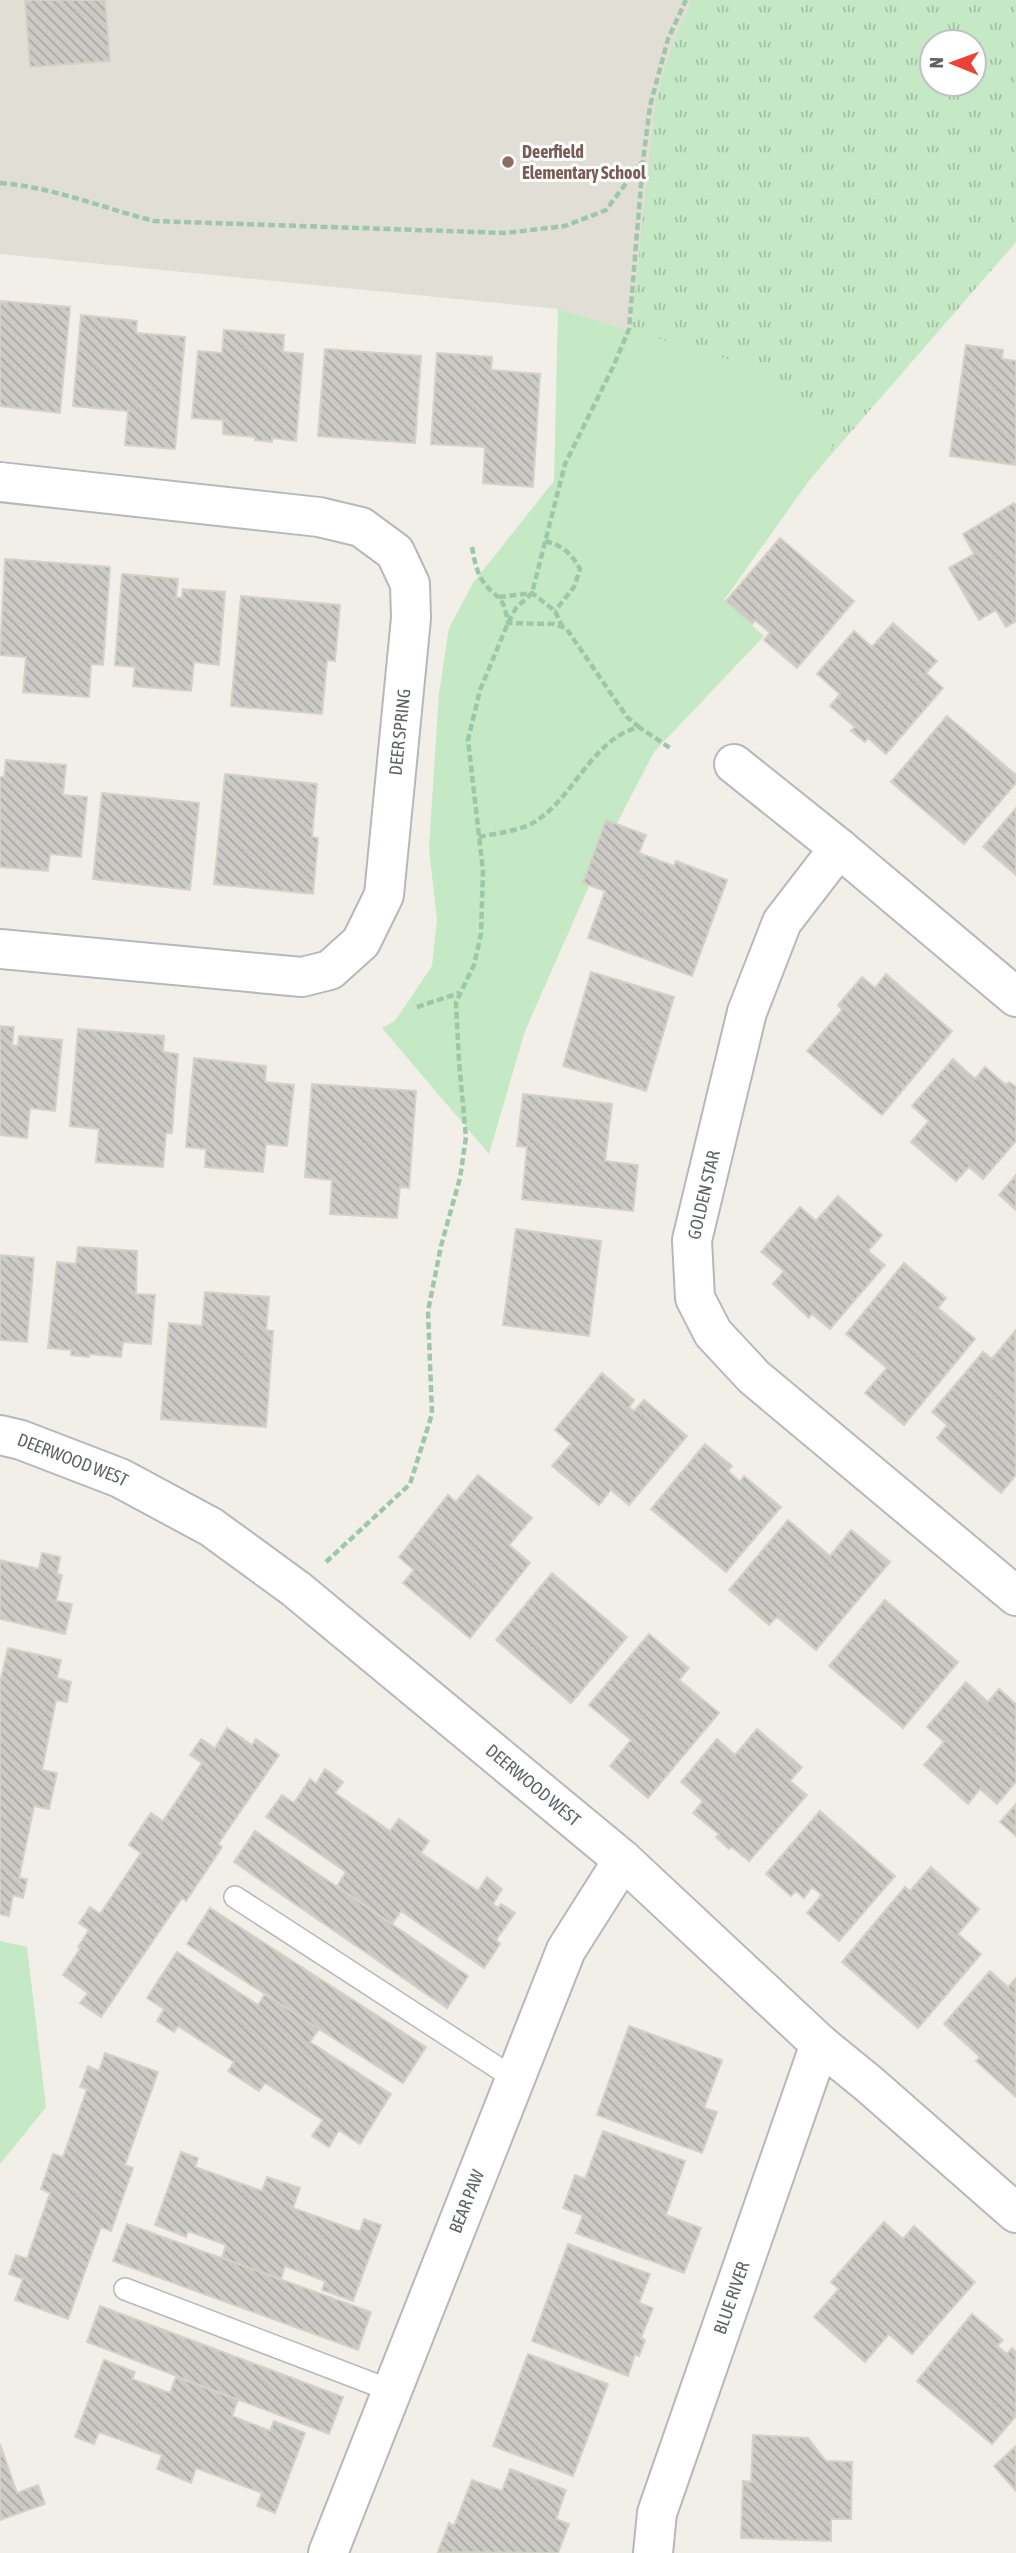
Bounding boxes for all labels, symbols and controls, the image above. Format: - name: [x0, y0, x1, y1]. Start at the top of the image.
- north arrow: [918, 28, 988, 98]
- text: N: [925, 57, 947, 69]
- place label: Deerfield Elementary School: [522, 141, 646, 183]
- marker: Deerfield Elementary School: [500, 154, 516, 170]
- street label: DEER SPRING: [385, 688, 414, 776]
- street label: GOLDEN STAR: [683, 1148, 724, 1241]
- street label: DEERWOOD WEST: [15, 1429, 132, 1491]
- street label: DEERWOOD WEST: [482, 1740, 585, 1830]
- street label: BEAR PAW: [444, 2167, 488, 2236]
- street label: BLUE RIVER: [709, 2259, 754, 2337]

